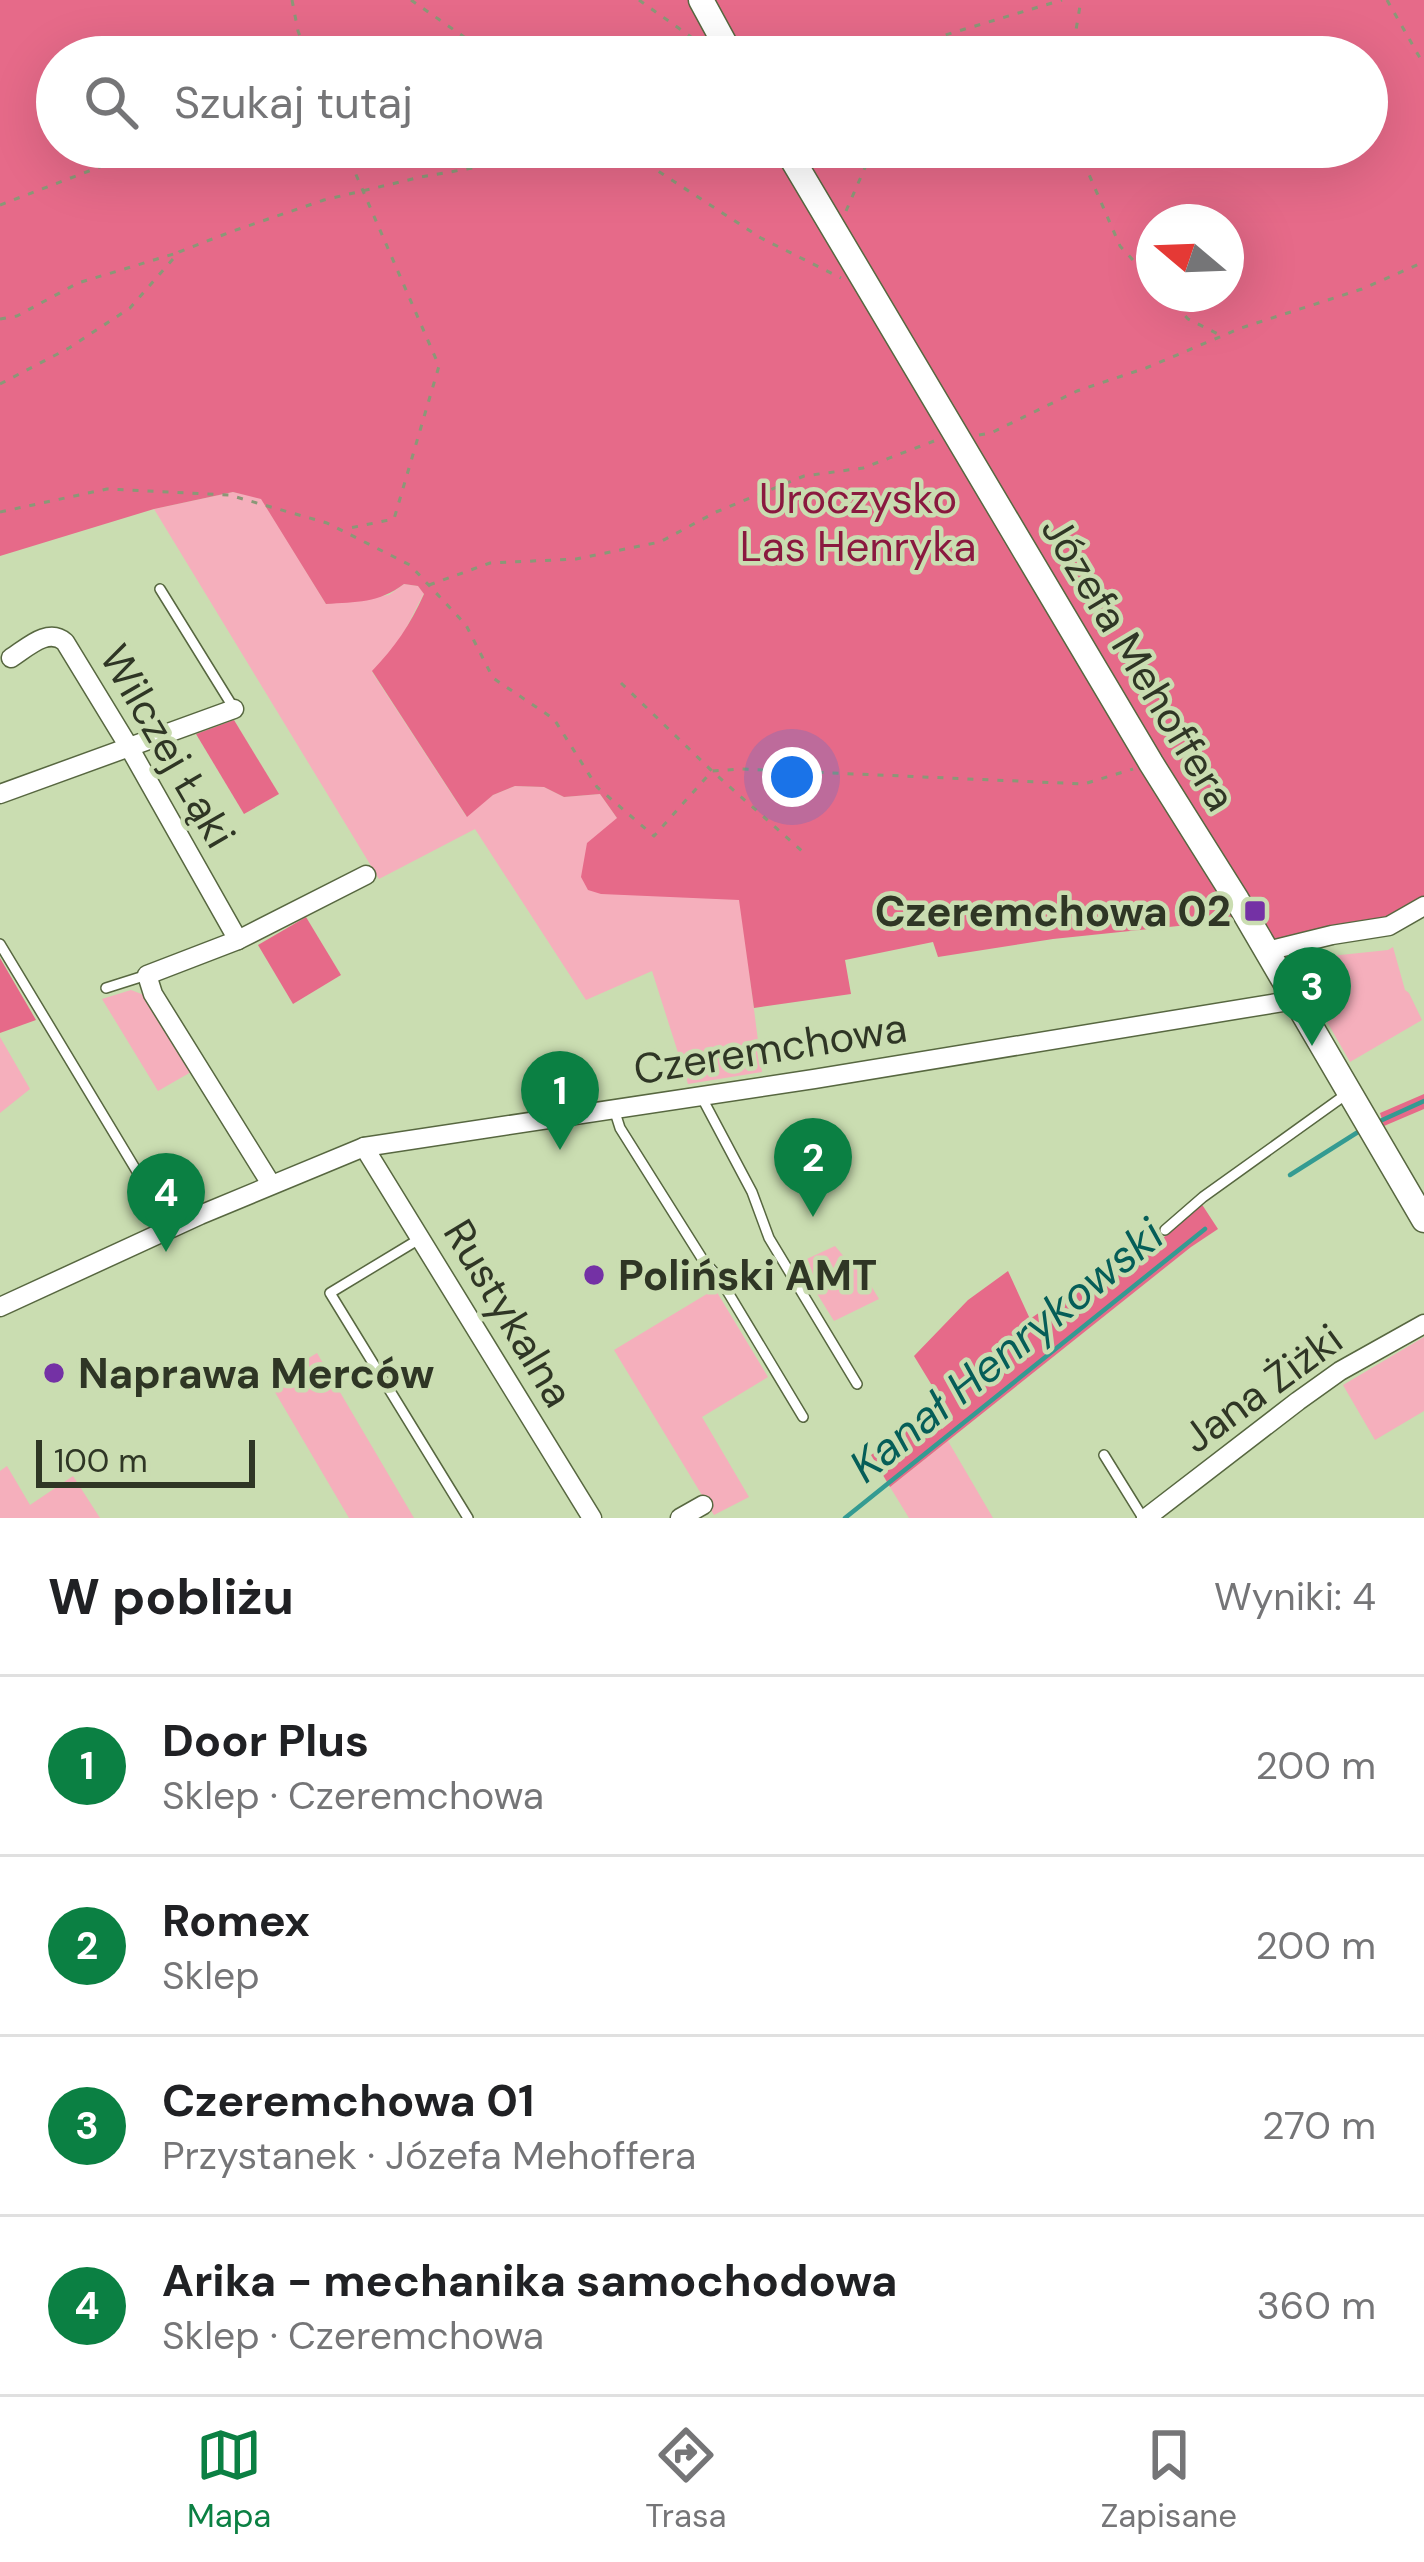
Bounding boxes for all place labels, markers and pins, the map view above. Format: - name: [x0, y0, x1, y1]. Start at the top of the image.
- place label: Czeremchowa 02: [875, 884, 1231, 939]
- marker: Czeremchowa 02: [1242, 898, 1268, 924]
- pin: 3: [1273, 947, 1351, 1046]
- pin: 1: [521, 1051, 599, 1150]
- pin: 2: [774, 1118, 852, 1217]
- pin: 4: [127, 1153, 205, 1252]
- place label: Poliński AMT: [618, 1248, 877, 1303]
- marker: Poliński AMT: [581, 1262, 607, 1288]
- place label: Naprawa Merców: [78, 1346, 434, 1401]
- marker: Naprawa Merców: [41, 1360, 67, 1386]

